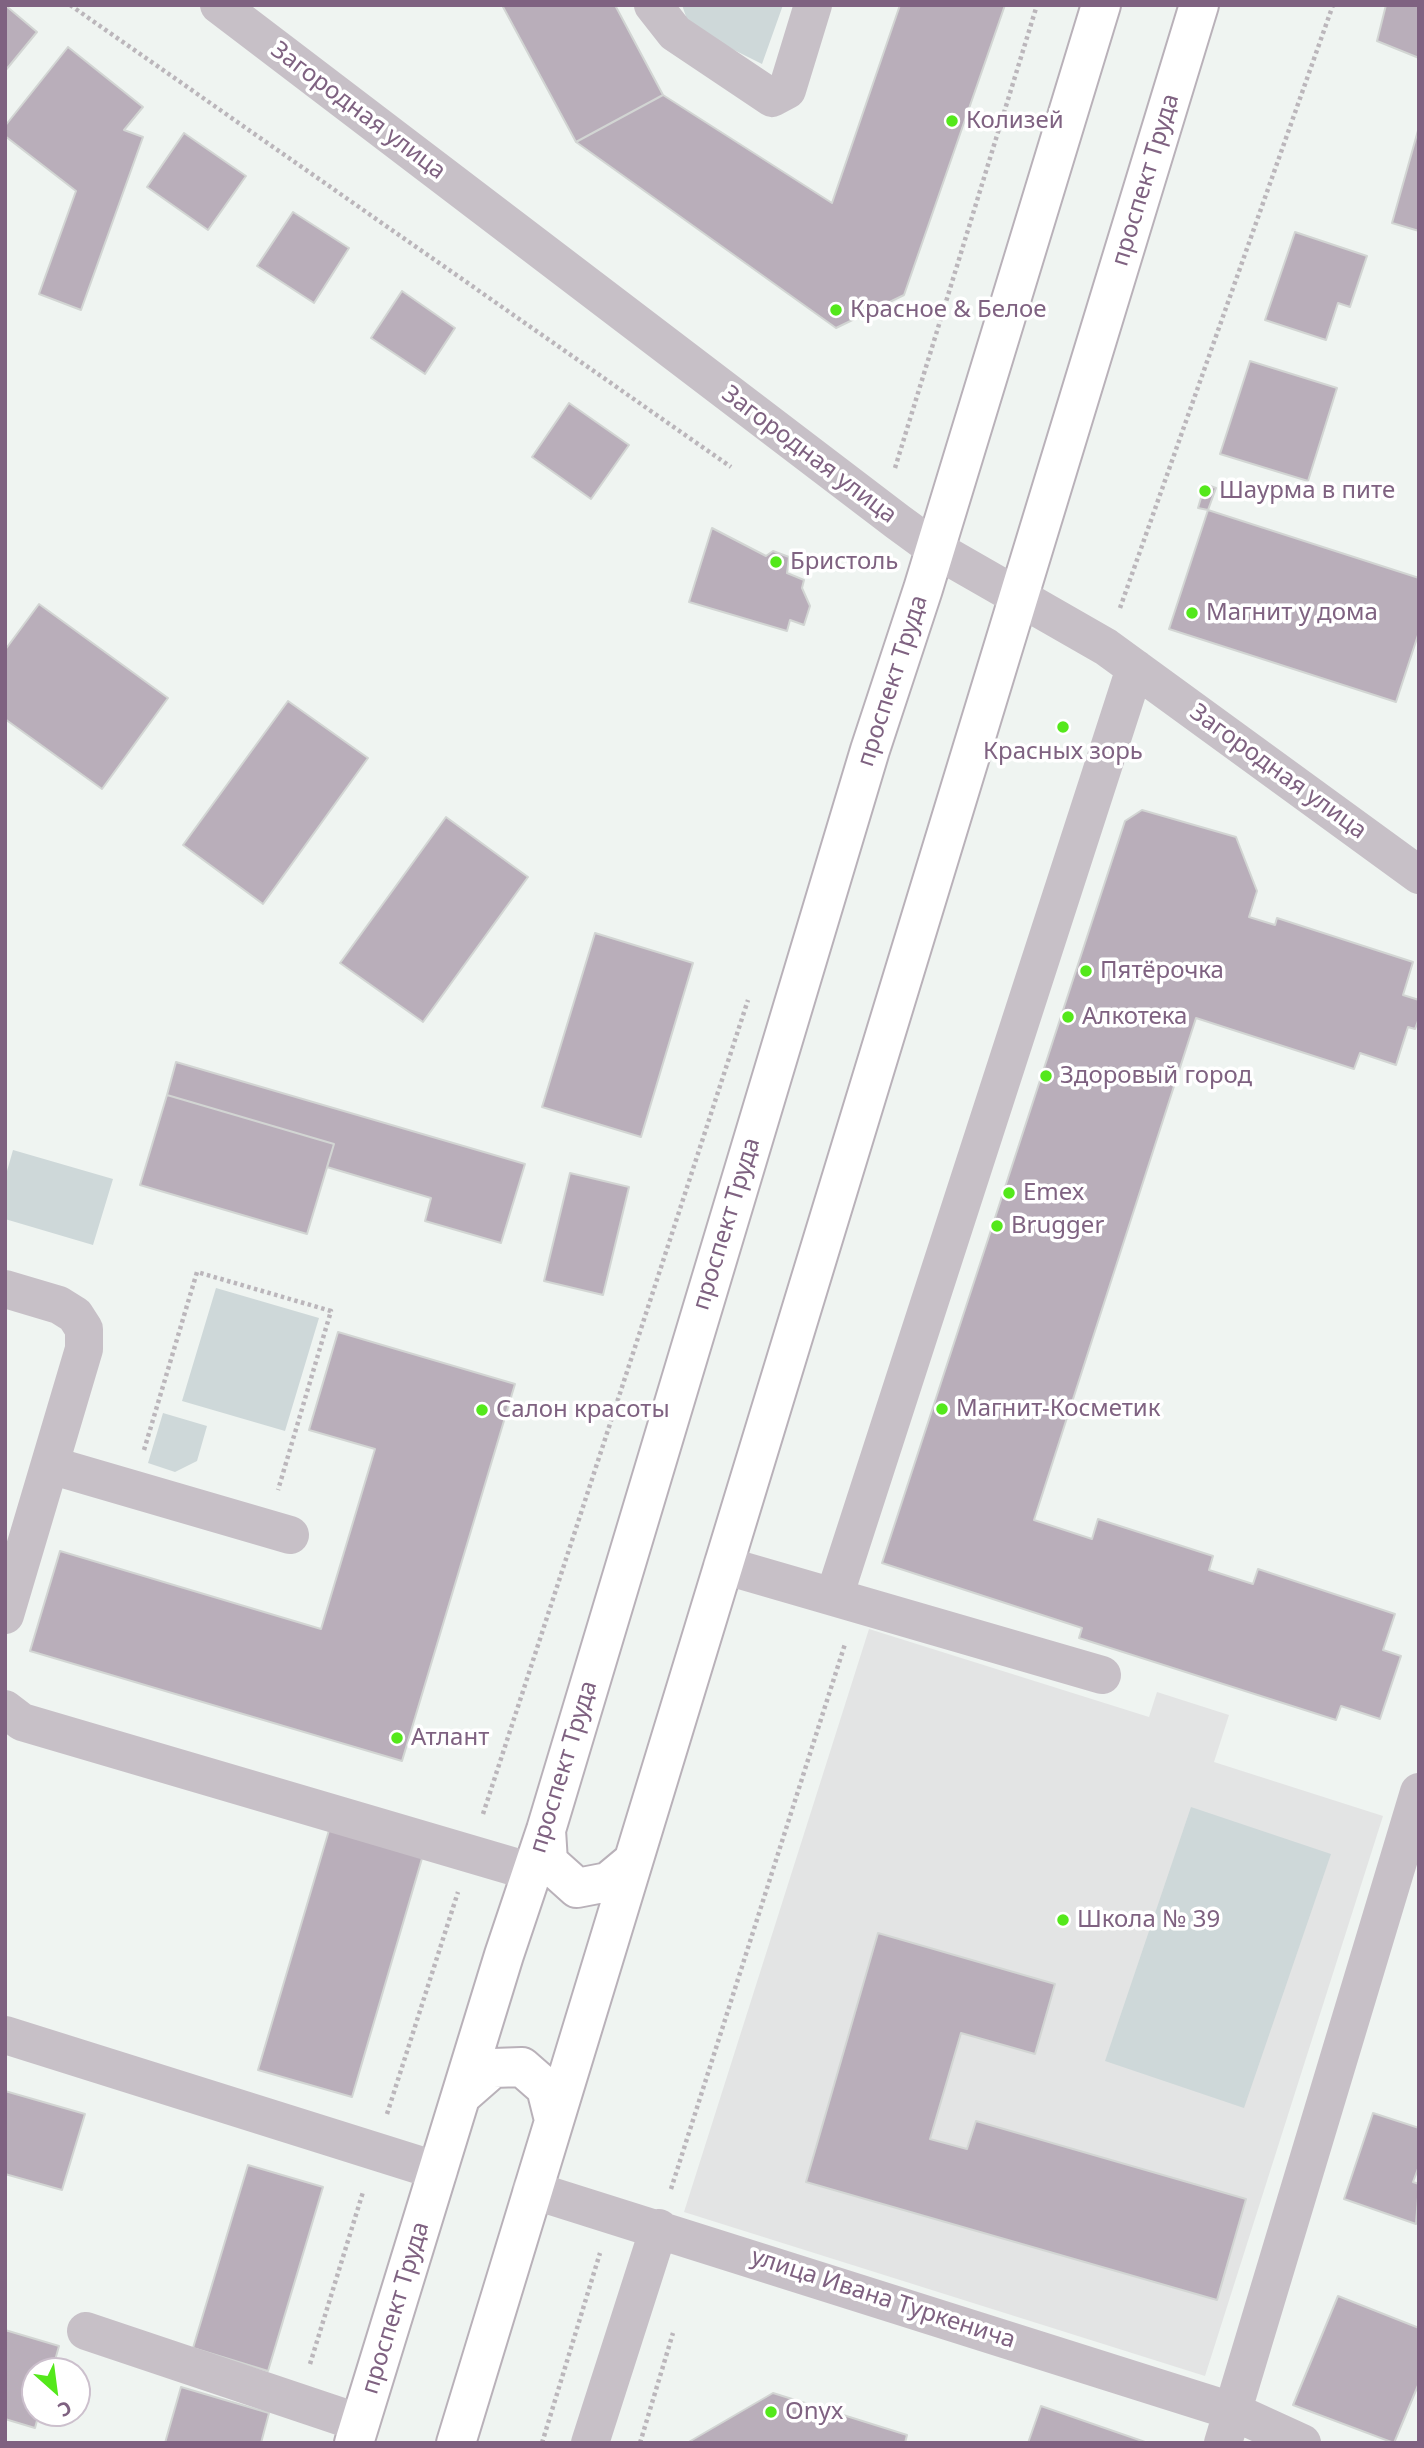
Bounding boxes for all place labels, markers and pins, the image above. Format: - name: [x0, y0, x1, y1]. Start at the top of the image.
- place label: Колизей: [966, 107, 1064, 135]
- marker: Колизей: [944, 113, 960, 129]
- place label: Красное & Белое: [850, 296, 1047, 324]
- marker: Красное & Белое: [828, 302, 844, 318]
- place label: Шаурма в пите: [1219, 477, 1395, 505]
- marker: Шаурма в пите: [1197, 483, 1213, 499]
- place label: Бристоль: [790, 548, 898, 576]
- marker: Бристоль: [768, 554, 784, 570]
- place label: Магнит у дома: [1206, 599, 1378, 627]
- marker: Магнит у дома: [1184, 605, 1200, 621]
- marker: Красных зорь: [1055, 719, 1071, 735]
- place label: Красных зорь: [983, 738, 1143, 766]
- place label: Пятёрочка: [1100, 957, 1224, 985]
- marker: Пятёрочка: [1078, 963, 1094, 979]
- place label: Алкотека: [1082, 1003, 1187, 1031]
- marker: Алкотека: [1060, 1009, 1076, 1025]
- place label: Здоровый город: [1060, 1062, 1252, 1090]
- marker: Здоровый город: [1038, 1068, 1054, 1084]
- place label: Emex: [1023, 1179, 1085, 1207]
- marker: Emex: [1001, 1185, 1017, 1201]
- place label: Brugger: [1011, 1212, 1104, 1240]
- marker: Brugger: [989, 1218, 1005, 1234]
- place label: Магнит-Косметик: [956, 1395, 1161, 1423]
- place label: Салон красоты: [496, 1396, 670, 1424]
- marker: Магнит-Косметик: [934, 1401, 950, 1417]
- marker: Салон красоты: [474, 1402, 490, 1418]
- place label: Атлант: [411, 1724, 489, 1752]
- marker: Атлант: [389, 1730, 405, 1746]
- place label: Школа № 39: [1077, 1906, 1220, 1934]
- marker: Школа № 39: [1055, 1912, 1071, 1928]
- place label: Onyx: [785, 2398, 844, 2426]
- marker: Onyx: [763, 2404, 779, 2420]

